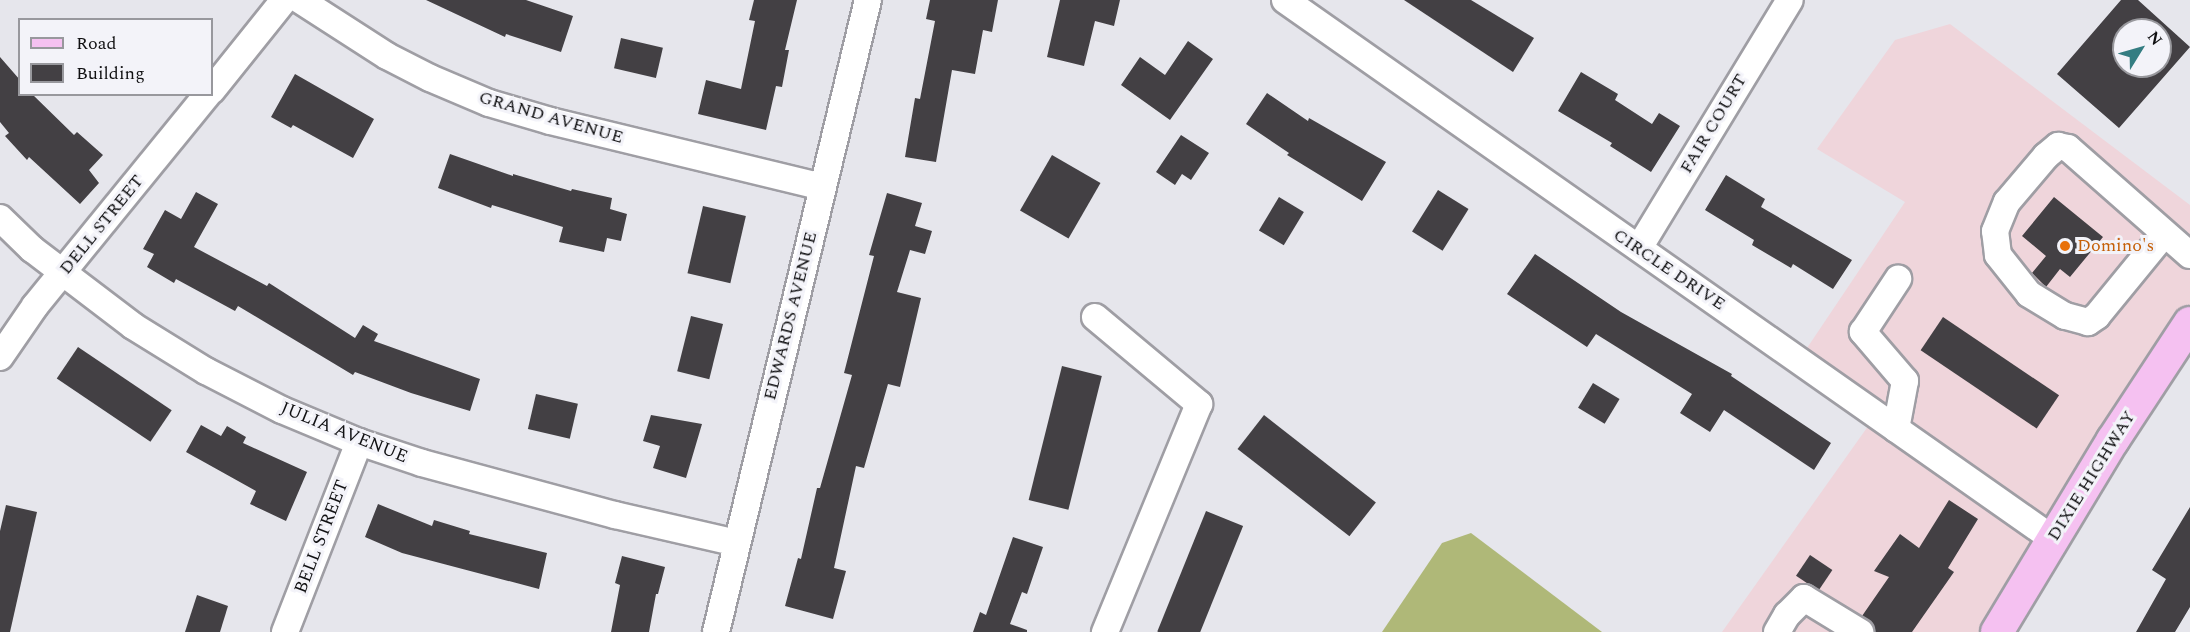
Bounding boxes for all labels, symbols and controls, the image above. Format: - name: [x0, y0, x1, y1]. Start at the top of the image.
- legend: [18, 18, 213, 96]
- north arrow: [2112, 18, 2172, 78]
- text: N: [2141, 26, 2168, 51]
- text: Road: [76, 30, 117, 57]
- text: Building: [76, 60, 145, 87]
- street label: FAIR COURT: [1676, 70, 1752, 178]
- street label: GRAND AVENUE: [476, 87, 626, 149]
- street label: DELL STREET: [55, 171, 149, 279]
- street label: CIRCLE DRIVE: [1609, 225, 1729, 315]
- street label: EDWARDS AVENUE: [760, 229, 822, 403]
- place label: Domino's: [2077, 235, 2154, 257]
- marker: Domino's: [2058, 239, 2072, 253]
- street label: JULIA AVENUE: [277, 398, 411, 468]
- street label: DIXIE HIGHWAY: [2043, 407, 2141, 545]
- street label: BELL STREET: [290, 477, 354, 597]

